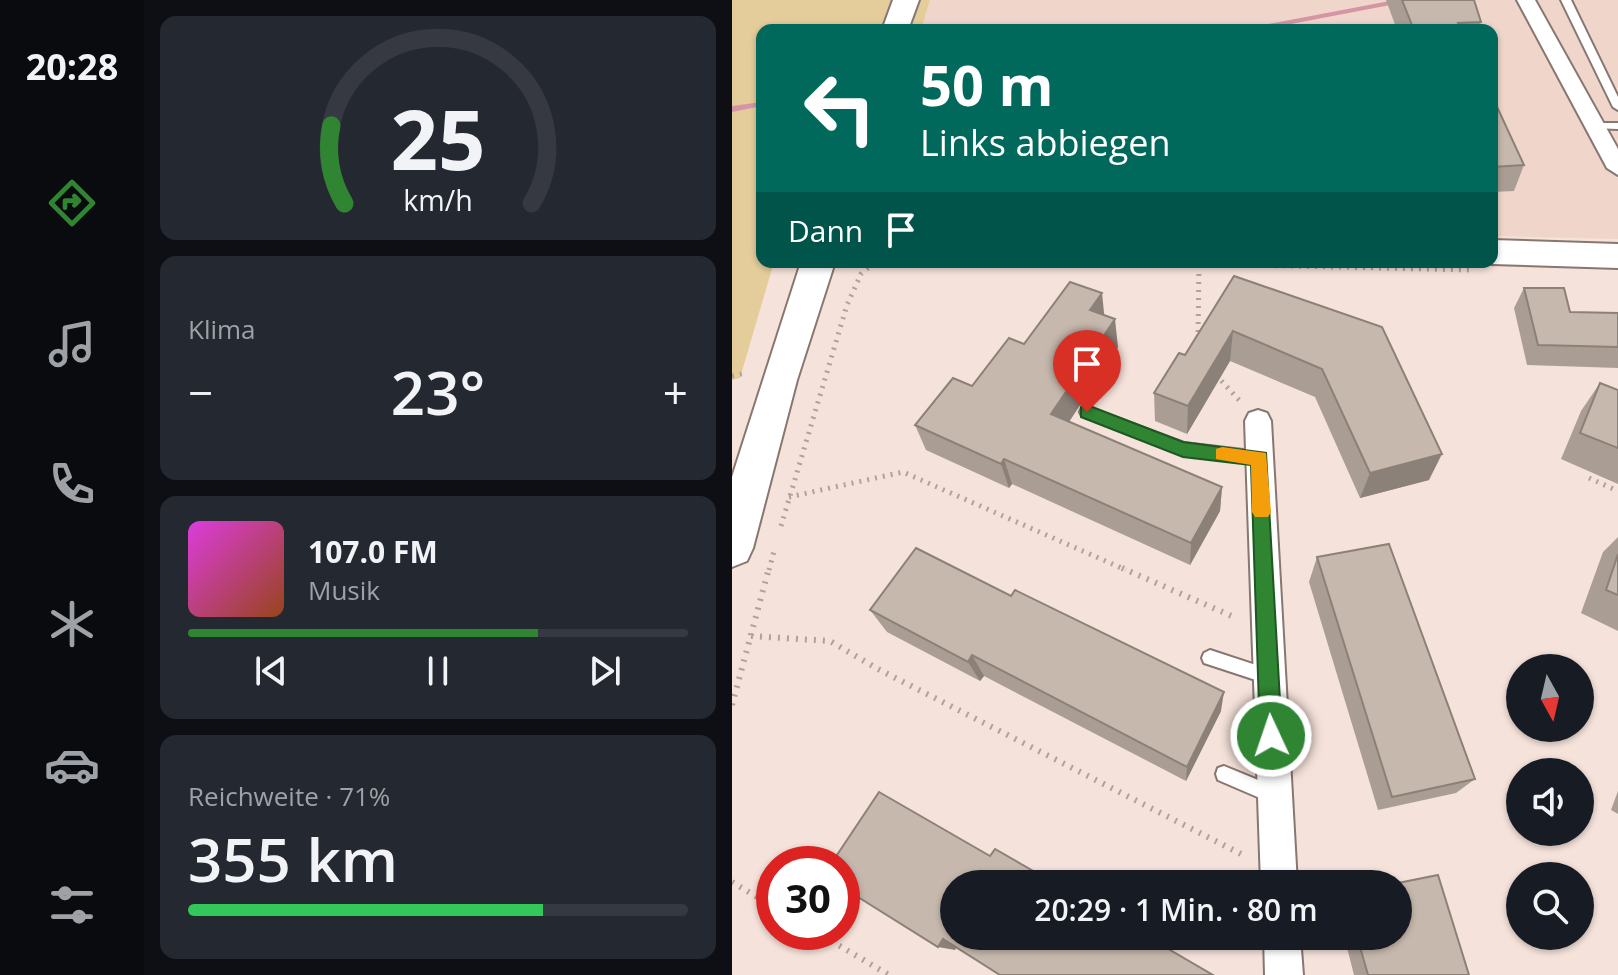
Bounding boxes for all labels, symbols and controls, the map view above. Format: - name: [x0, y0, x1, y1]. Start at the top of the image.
- text: 20:28: [26, 42, 118, 91]
- text: 50 m: [920, 46, 1054, 122]
- icon: left: [788, 56, 892, 160]
- text: 25: [390, 80, 486, 193]
- text: Links abbiegen: [920, 118, 1171, 167]
- icon: directions: [44, 175, 100, 231]
- text: km/h: [403, 180, 473, 219]
- icon: arrive: [879, 208, 923, 252]
- text: Dann: [788, 210, 863, 251]
- text: Klima: [188, 311, 256, 347]
- icon: music: [44, 316, 100, 372]
- pin: [1053, 330, 1121, 412]
- icon: arrive: [1065, 342, 1109, 386]
- text: 23°: [391, 351, 485, 433]
- text: −: [188, 362, 213, 422]
- text: +: [663, 362, 688, 422]
- icon: phone: [44, 456, 100, 512]
- text: 107.0 FM: [308, 531, 438, 572]
- text: Musik: [308, 572, 380, 608]
- icon: climate: [44, 596, 100, 652]
- icon: previous: [249, 649, 293, 693]
- icon: pause: [416, 649, 460, 693]
- icon: next: [583, 649, 627, 693]
- north arrow: [1506, 654, 1594, 742]
- map controls: [1506, 654, 1594, 950]
- position arrow: [1229, 694, 1313, 778]
- icon: car: [44, 737, 100, 793]
- button: sound: [1506, 758, 1594, 846]
- text: Reichweite · 71%: [188, 778, 390, 814]
- text: 355 km: [188, 818, 398, 900]
- speed limit sign: 30: [756, 846, 860, 950]
- button: search: [1506, 862, 1594, 950]
- icon: filters: [44, 877, 100, 933]
- text: 20:29 · 1 Min. · 80 m: [1034, 889, 1318, 930]

